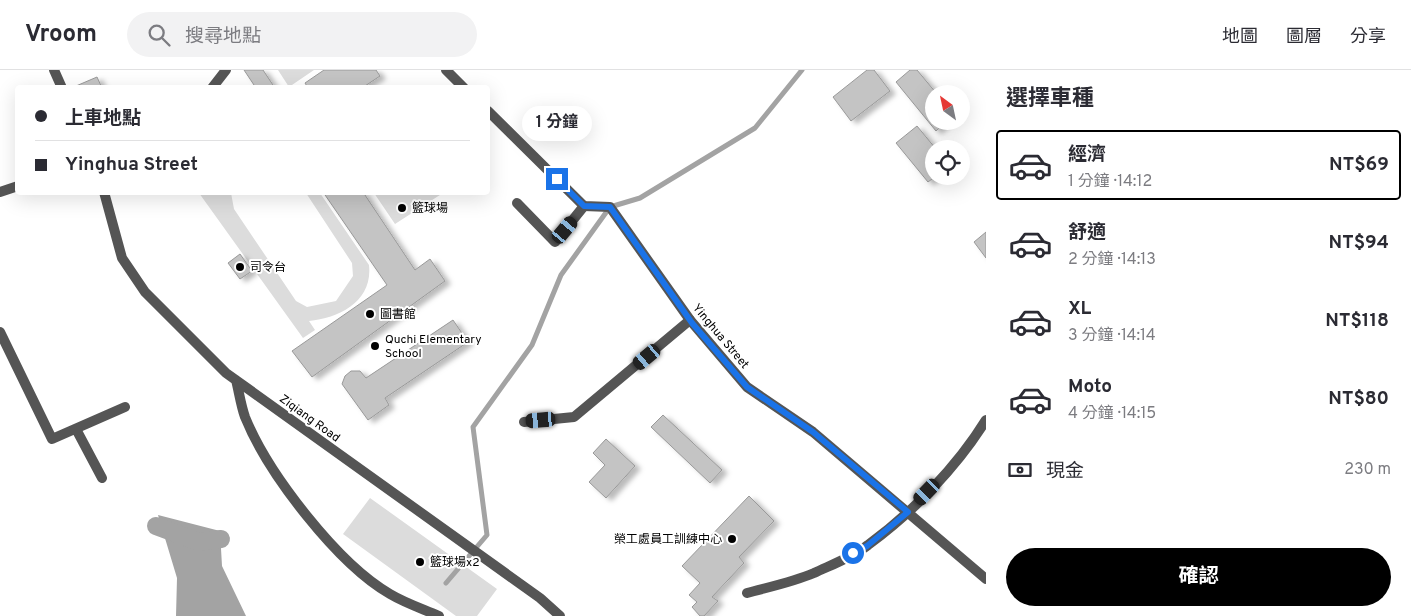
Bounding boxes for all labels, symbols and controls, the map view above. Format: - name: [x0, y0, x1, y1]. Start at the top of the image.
- search box: [127, 12, 477, 57]
- text: Vroom: [25, 20, 97, 50]
- icon: search: [145, 21, 173, 49]
- text: 搜尋地點: [185, 25, 261, 49]
- text: 地圖: [1222, 26, 1258, 49]
- text: 圖層: [1286, 26, 1322, 49]
- text: 分享: [1350, 26, 1386, 49]
- north arrow: [925, 85, 970, 130]
- map controls: [925, 85, 970, 185]
- text: 選擇車種: [1006, 86, 1094, 113]
- callout: 1 分鐘: [522, 106, 592, 142]
- text: 上車地點: [65, 107, 141, 131]
- text: 1 分鐘: [536, 113, 578, 133]
- button: locate: [925, 140, 970, 185]
- icon: car: [1008, 143, 1053, 188]
- text: 經濟: [1068, 143, 1106, 167]
- text: Yinghua Street: [65, 153, 198, 177]
- text: NT$69: [1329, 153, 1389, 177]
- route end: [546, 168, 568, 190]
- text: 1 分鐘 · 14:12: [1068, 172, 1152, 192]
- place label: 籃球場: [412, 201, 448, 217]
- marker: 籃球場: [396, 202, 408, 214]
- car: [549, 214, 580, 246]
- icon: car: [1008, 221, 1053, 266]
- text: 舒適: [1068, 221, 1106, 245]
- text: NT$94: [1329, 231, 1389, 255]
- text: 2 分鐘 · 14:13: [1068, 250, 1156, 270]
- place label: 司令台: [250, 260, 286, 276]
- marker: 司令台: [234, 261, 246, 273]
- text: XL: [1068, 297, 1091, 321]
- icon: car: [1008, 299, 1053, 344]
- street label: Yinghua Street: [688, 301, 752, 373]
- place label: 圖書館: [380, 307, 416, 323]
- marker: 圖書館: [364, 308, 376, 320]
- text: NT$118: [1325, 309, 1389, 333]
- text: 3 分鐘 · 14:14: [1068, 326, 1156, 346]
- place label: Quchi Elementary School: [385, 332, 482, 362]
- marker: Quchi Elementary School: [369, 340, 381, 352]
- car: [630, 342, 663, 372]
- text: Moto: [1068, 375, 1112, 399]
- icon: car: [1008, 377, 1053, 422]
- text: NT$80: [1328, 387, 1389, 411]
- street label: Ziqiang Road: [276, 391, 343, 446]
- text: 4 分鐘 · 14:15: [1068, 404, 1156, 424]
- car: [525, 411, 556, 429]
- icon: cash: [1006, 456, 1034, 484]
- text: 現金: [1046, 460, 1084, 484]
- text: 230 m: [1344, 460, 1391, 480]
- car: [911, 476, 942, 508]
- place label: 榮工處員工訓練中心: [614, 532, 722, 548]
- marker: 榮工處員工訓練中心: [726, 533, 738, 545]
- route start: [842, 542, 864, 564]
- button: 確認: [1006, 548, 1391, 606]
- place label: 籃球場x2: [430, 555, 480, 571]
- marker: 籃球場x2: [414, 556, 426, 568]

